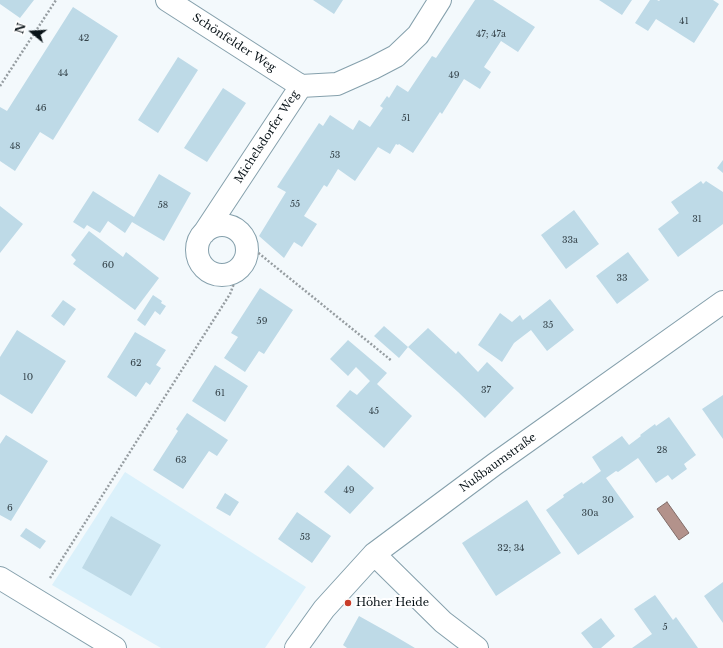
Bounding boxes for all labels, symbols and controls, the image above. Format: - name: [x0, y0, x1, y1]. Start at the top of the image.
- street label: Schönfelder Weg: [190, 11, 278, 75]
- north arrow: [12, 12, 52, 52]
- house number: 41: [679, 16, 689, 26]
- text: N: [12, 21, 29, 35]
- house number: 47; 47a: [476, 29, 506, 39]
- house number: 42: [79, 33, 89, 43]
- house number: 44: [58, 68, 68, 78]
- house number: 49: [448, 70, 460, 80]
- street label: Michelsdorfer Weg: [232, 88, 302, 186]
- house number: 46: [35, 103, 47, 113]
- house number: 51: [401, 113, 411, 123]
- house number: 48: [10, 141, 20, 151]
- house number: 53: [330, 150, 340, 160]
- house number: 55: [290, 199, 300, 209]
- house number: 58: [158, 200, 168, 210]
- house number: 31: [692, 214, 702, 224]
- house number: 33a: [562, 235, 578, 245]
- house number: 60: [102, 260, 114, 270]
- house number: 33: [616, 273, 628, 283]
- house number: 59: [257, 316, 267, 326]
- house number: 35: [543, 320, 553, 330]
- house number: 62: [130, 358, 142, 368]
- house number: 10: [23, 372, 33, 382]
- house number: 37: [481, 385, 491, 395]
- house number: 61: [215, 388, 225, 398]
- house number: 45: [369, 406, 379, 416]
- street label: Nußbaumstraße: [457, 431, 539, 495]
- house number: 28: [657, 445, 667, 455]
- house number: 63: [175, 455, 187, 465]
- house number: 49: [343, 485, 355, 495]
- house number: 30: [602, 495, 614, 505]
- house number: 6: [7, 503, 13, 513]
- house number: 30a: [582, 508, 598, 518]
- house number: 53: [300, 532, 310, 542]
- house number: 32; 34: [497, 543, 525, 553]
- place label: Höher Heide: [356, 596, 429, 610]
- marker: Höher Heide: [343, 598, 353, 608]
- house number: 5: [662, 622, 668, 632]

